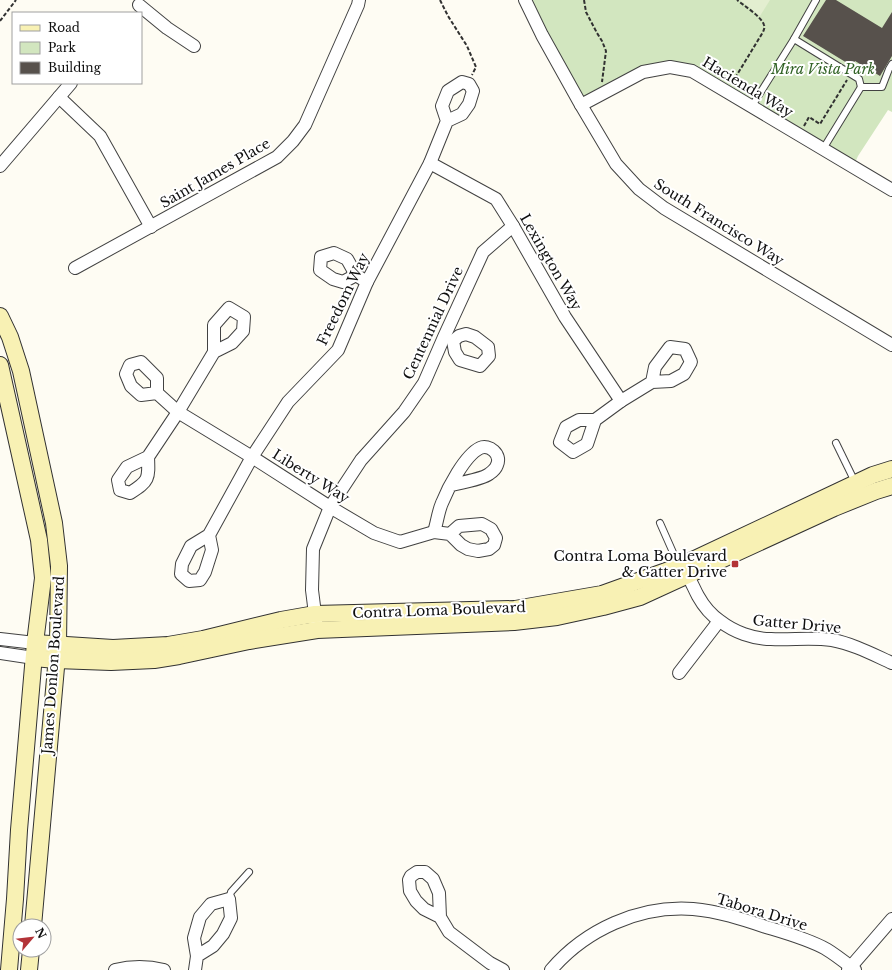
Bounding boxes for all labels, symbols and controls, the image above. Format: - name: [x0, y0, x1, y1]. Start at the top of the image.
- legend: [12, 12, 142, 84]
- text: Road: [48, 20, 80, 35]
- text: Park: [48, 40, 76, 55]
- street label: Hacienda Way: [699, 53, 797, 121]
- text: Building: [48, 60, 102, 75]
- park label: Mira Vista Park: [770, 60, 875, 78]
- street label: Saint James Place: [157, 134, 273, 212]
- street label: South Francisco Way: [651, 175, 788, 269]
- street label: Lexington Way: [516, 210, 586, 314]
- street label: Freedom Way: [313, 250, 373, 348]
- street label: Centennial Drive: [399, 264, 467, 382]
- street label: Liberty Way: [269, 445, 353, 507]
- place label: Contra Loma Boulevard & Gatter Drive: [554, 547, 728, 581]
- marker: Contra Loma Boulevard & Gatter Drive: [730, 559, 740, 569]
- street label: James Donlon Boulevard: [38, 575, 68, 757]
- street label: Contra Loma Boulevard: [352, 598, 527, 622]
- street label: Gatter Drive: [752, 611, 842, 637]
- street label: Tabora Drive: [714, 890, 810, 934]
- north arrow: [12, 918, 52, 958]
- text: N: [32, 925, 50, 942]

